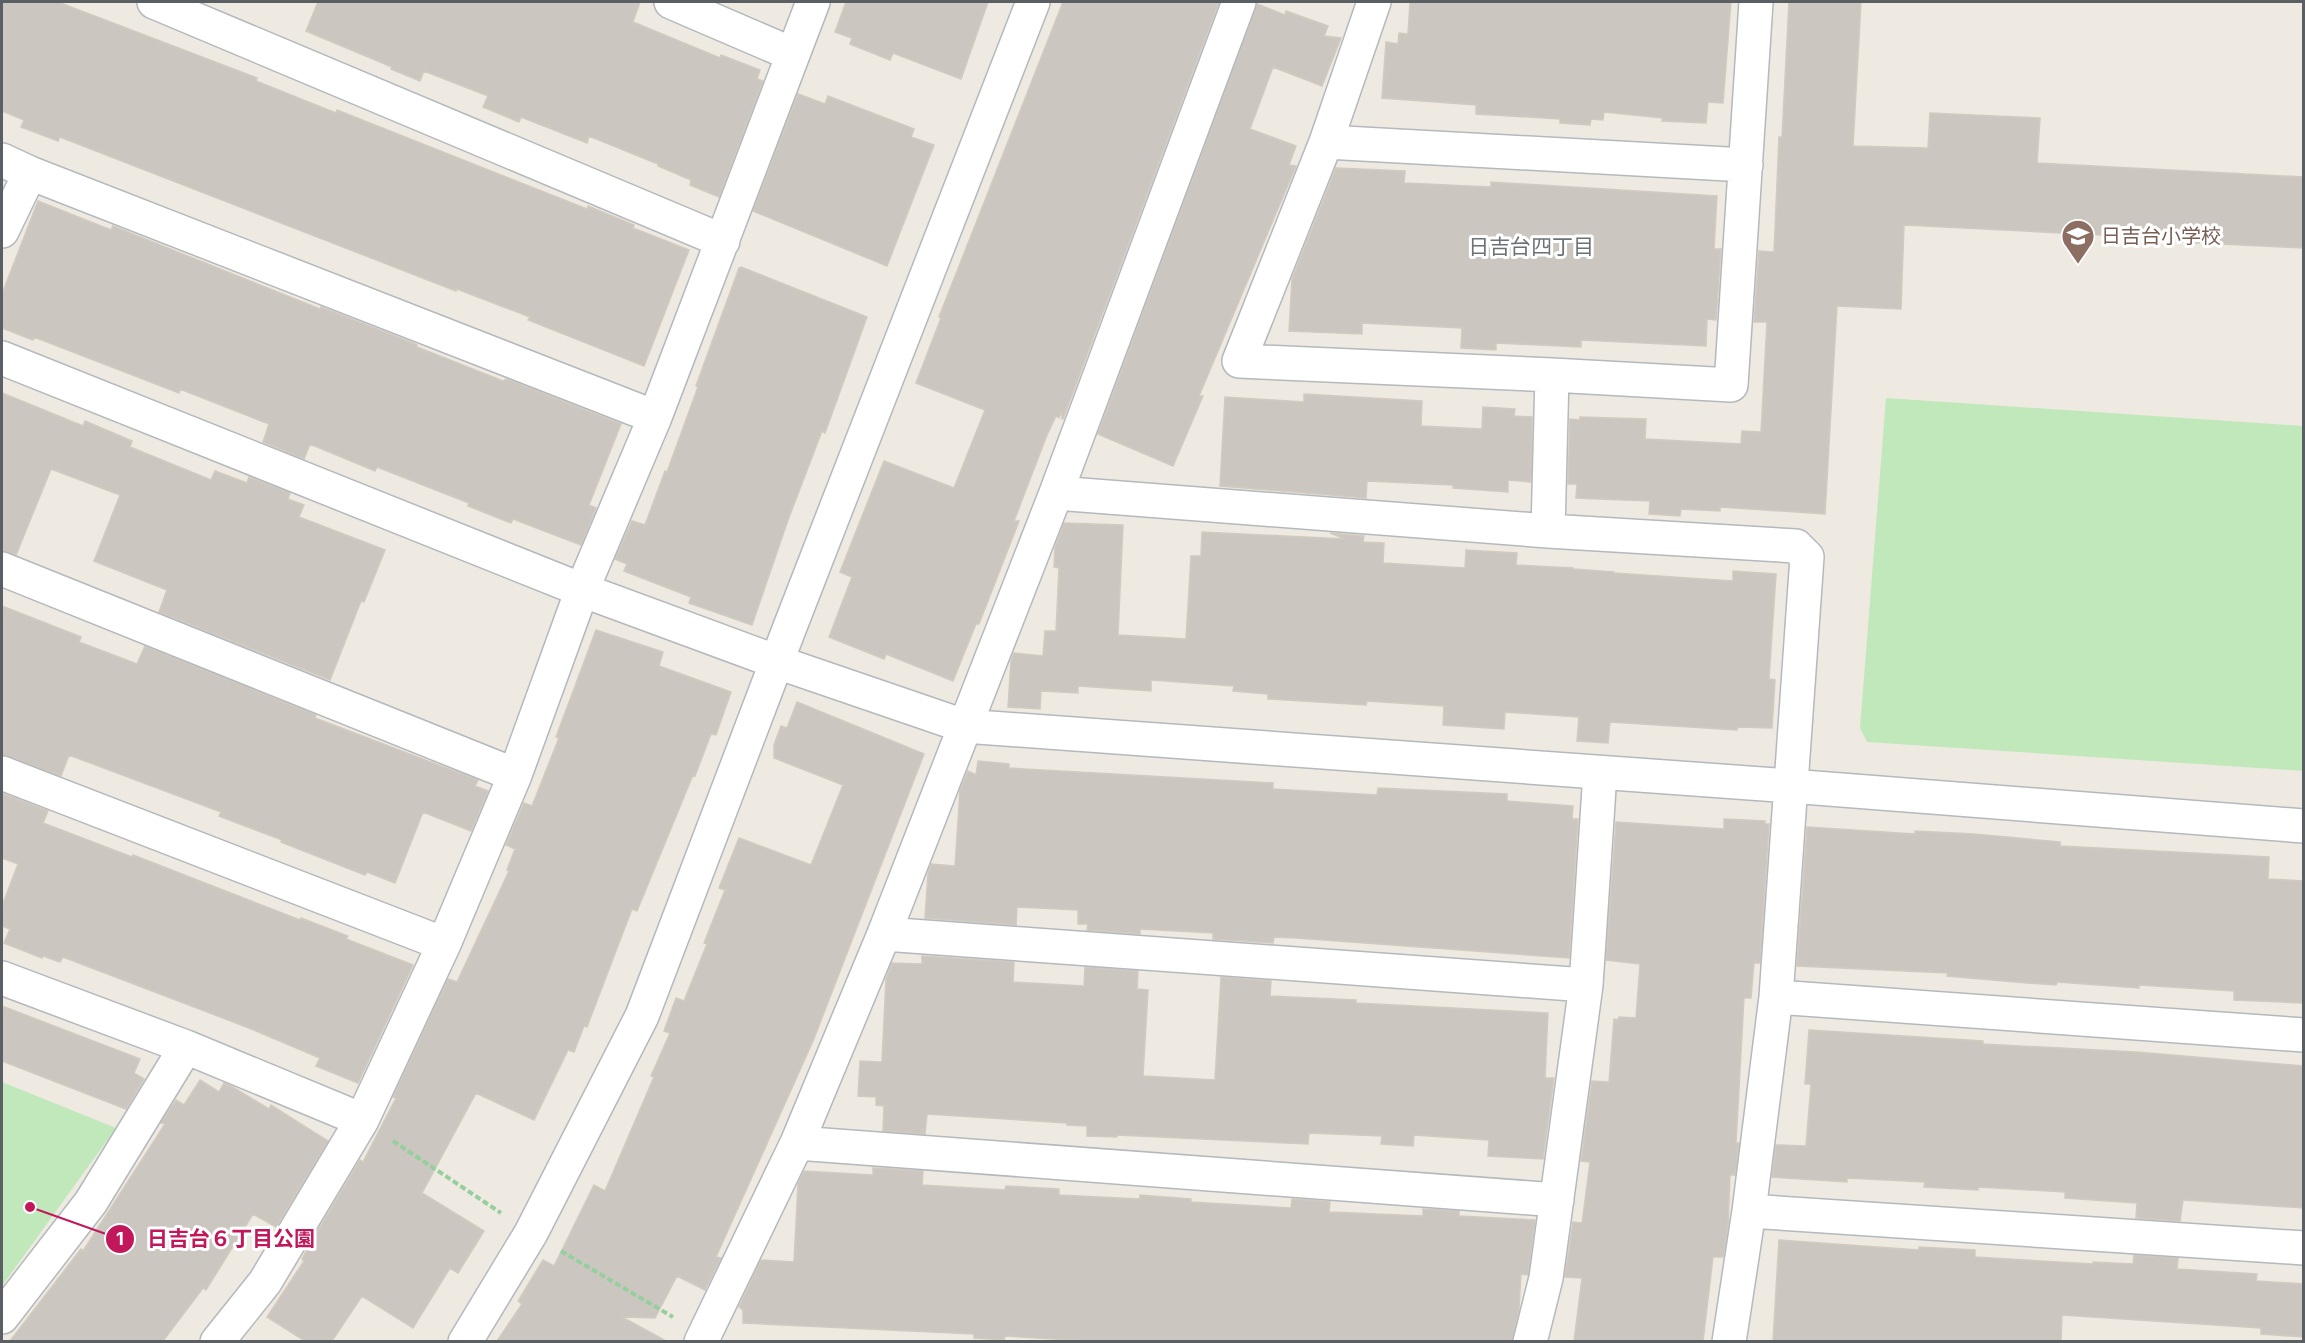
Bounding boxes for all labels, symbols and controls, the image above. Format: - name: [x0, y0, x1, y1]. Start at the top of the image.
- school or university icon: 日吉台小学校: [2060, 218, 2096, 265]
- place label: 日吉台小学校: [2101, 224, 2221, 248]
- district label: 日吉台四丁目: [1468, 234, 1594, 259]
- callout: 日吉台６丁目公園: [105, 1219, 327, 1258]
- text: 日吉台６丁目公園: [147, 1226, 315, 1251]
- text: 1: [116, 1228, 124, 1249]

